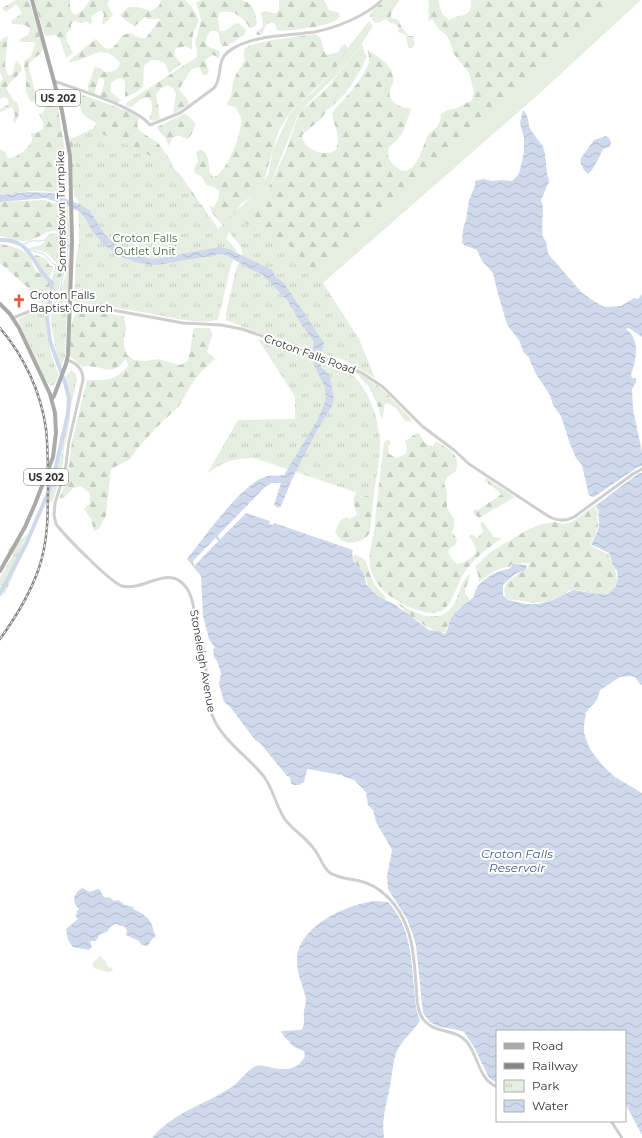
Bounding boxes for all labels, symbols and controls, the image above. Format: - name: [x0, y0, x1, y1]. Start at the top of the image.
- road number: US 202: [36, 90, 80, 106]
- street label: Somerstown Turnpike: [53, 150, 69, 272]
- park label: Croton Falls Outlet Unit: [113, 231, 178, 258]
- place label: Croton Falls Baptist Church: [30, 288, 113, 315]
- church icon: Croton Falls Baptist Church: [11, 293, 27, 309]
- street label: Croton Falls Road: [262, 331, 358, 377]
- road number: US 202: [24, 469, 68, 485]
- street label: Stoneleigh Avenue: [187, 609, 219, 714]
- water label: Croton Falls Reservoir: [481, 846, 553, 875]
- legend: [496, 1030, 626, 1122]
- text: Road: [532, 1038, 563, 1053]
- text: Railway: [532, 1058, 578, 1073]
- text: Park: [532, 1078, 560, 1093]
- text: Water: [532, 1098, 569, 1113]

